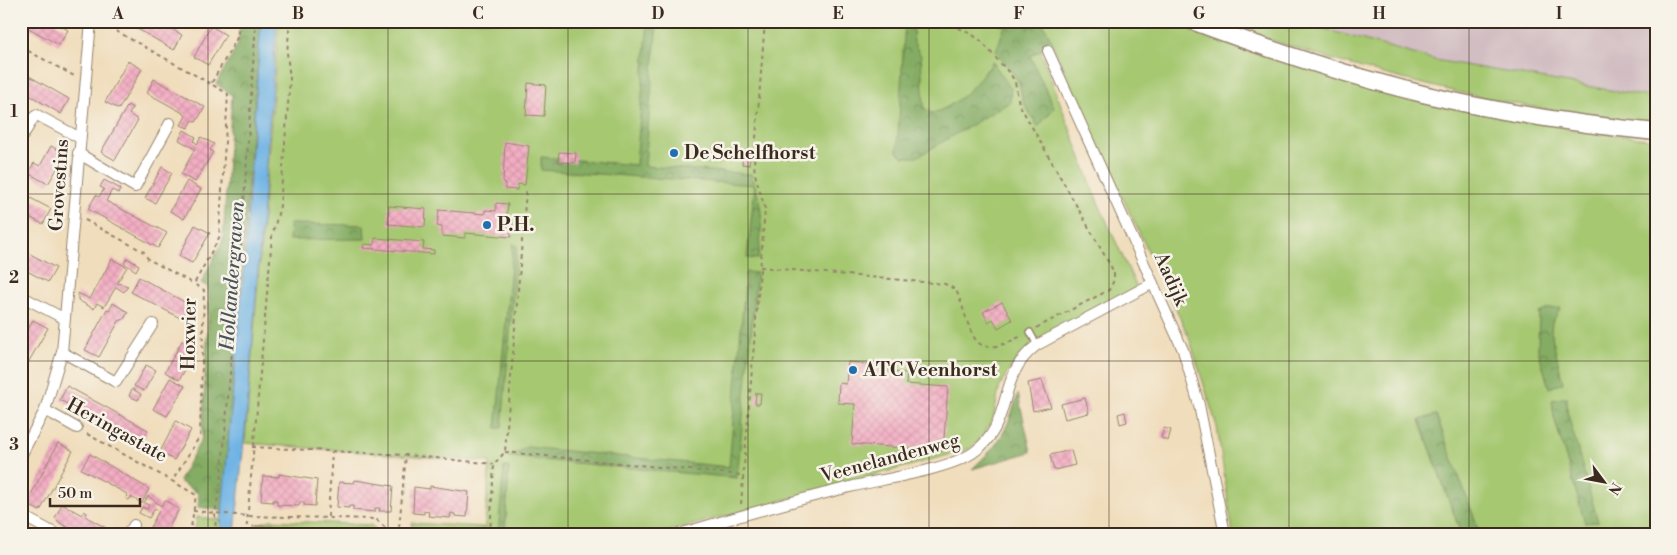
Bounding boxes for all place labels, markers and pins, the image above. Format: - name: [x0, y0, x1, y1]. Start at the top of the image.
- place label: De Schelfhorst: [684, 141, 816, 165]
- marker: De Schelfhorst: [668, 147, 680, 159]
- place label: P.H.: [497, 213, 534, 237]
- marker: P.H.: [481, 219, 493, 231]
- place label: ATC Veenhorst: [862, 358, 997, 382]
- marker: ATC Veenhorst: [847, 364, 859, 376]

